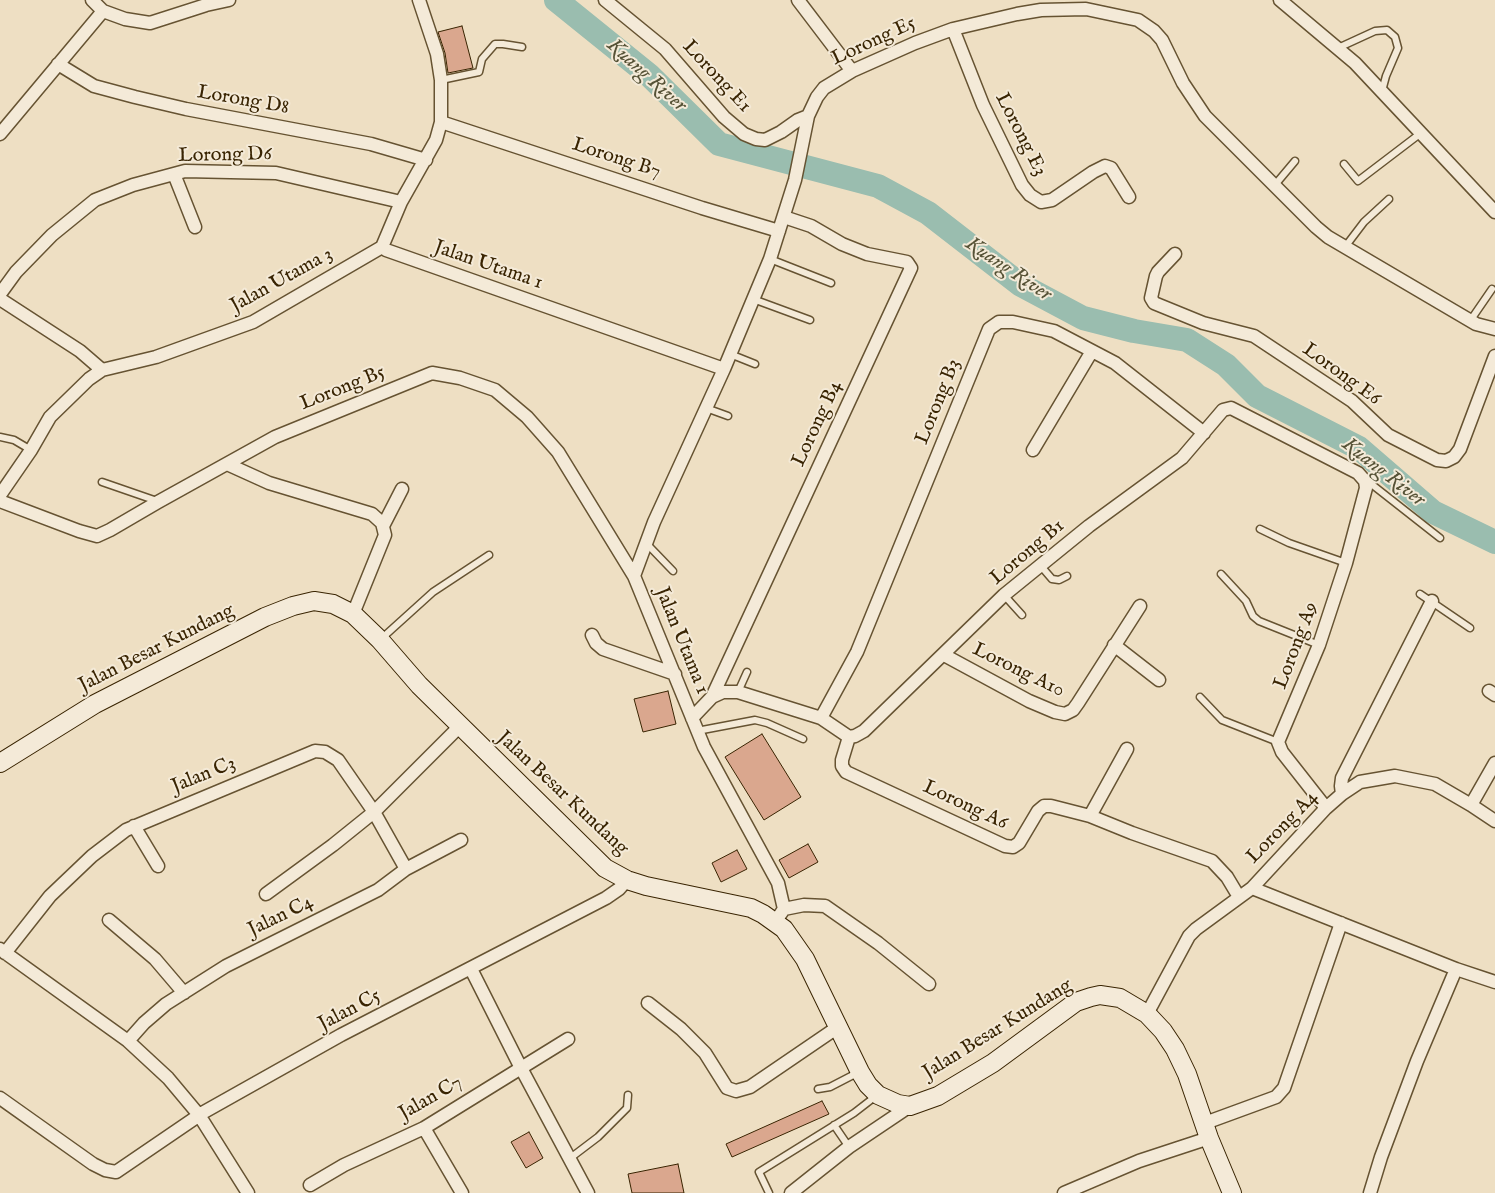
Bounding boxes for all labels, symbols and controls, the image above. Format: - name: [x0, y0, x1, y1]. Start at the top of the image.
- street label: Lorong E5: [828, 12, 920, 72]
- water label: Kuang River: [601, 34, 691, 118]
- street label: Lorong E1: [676, 36, 756, 118]
- street label: Lorong D8: [195, 81, 291, 121]
- street label: Lorong E3: [989, 89, 1051, 181]
- street label: Lorong B7: [569, 133, 663, 185]
- street label: Lorong D6: [178, 143, 272, 169]
- water label: Kuang River: [960, 232, 1056, 308]
- street label: Jalan Utama 1: [431, 236, 545, 296]
- street label: Jalan Utama 3: [227, 243, 337, 319]
- street label: Lorong E6: [1297, 338, 1385, 412]
- street label: Lorong B3: [911, 356, 967, 448]
- street label: Lorong B5: [297, 361, 389, 417]
- street label: Lorong B4: [788, 377, 848, 471]
- water label: Kuang River: [1336, 433, 1430, 513]
- street label: Lorong B1: [986, 515, 1070, 591]
- street label: Jalan Utama 1: [649, 584, 713, 698]
- street label: Jalan Besar Kundang: [75, 599, 239, 699]
- street label: Lorong A9: [1269, 599, 1325, 693]
- street label: Lorong A10: [968, 638, 1068, 704]
- street label: Jalan Besar Kundang: [491, 727, 633, 861]
- street label: Jalan C3: [168, 752, 240, 800]
- street label: Lorong A6: [919, 776, 1011, 836]
- street label: Lorong A4: [1242, 786, 1324, 870]
- street label: Jalan C4: [244, 891, 318, 943]
- street label: Jalan Besar Kundang: [919, 974, 1077, 1086]
- street label: Jalan C5: [315, 985, 385, 1037]
- street label: Jalan C7: [395, 1071, 467, 1127]

